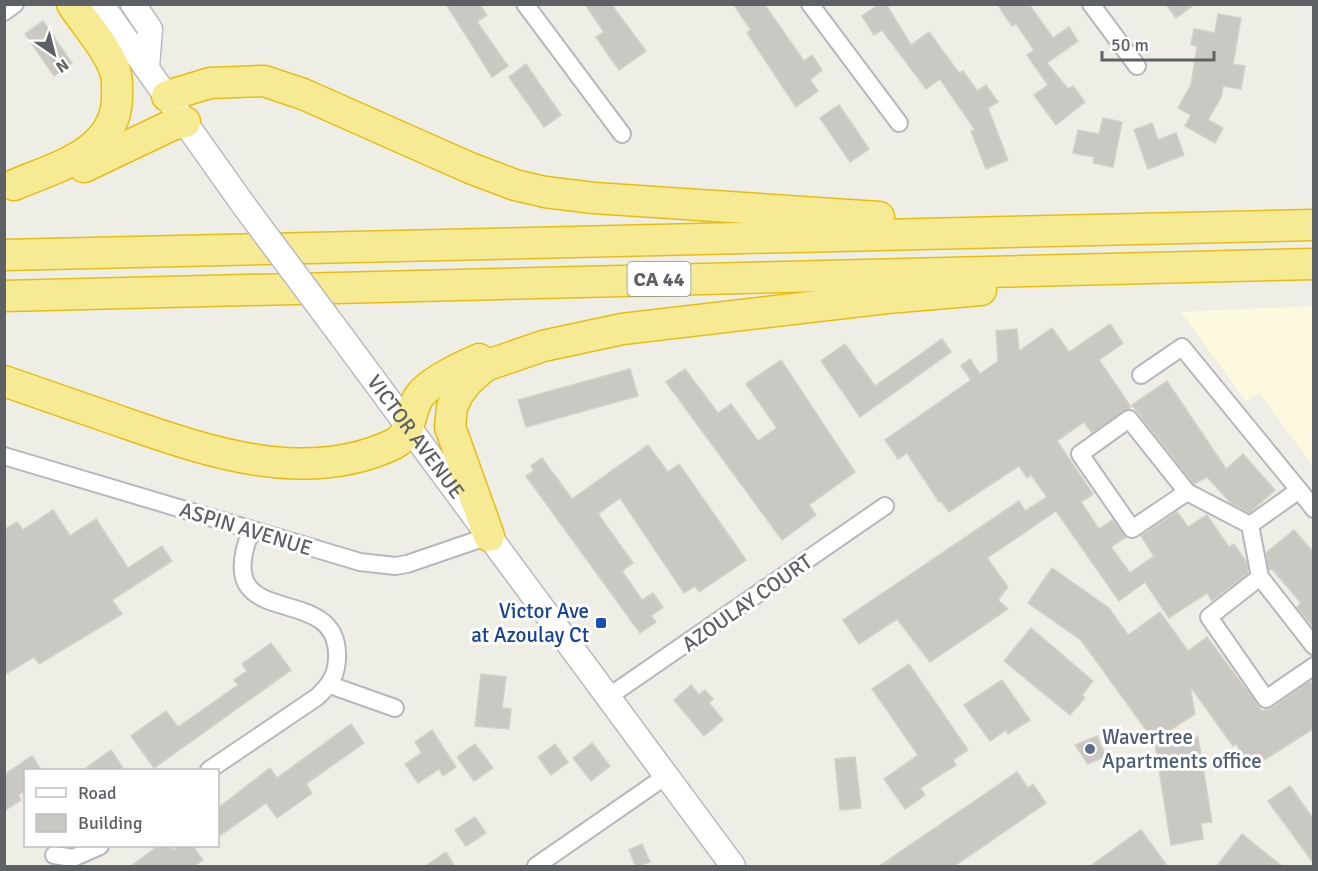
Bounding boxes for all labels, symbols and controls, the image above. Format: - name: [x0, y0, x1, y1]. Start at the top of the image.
- north arrow: [24, 24, 84, 84]
- scale bar: [1102, 24, 1214, 62]
- text: 50 m: [1111, 34, 1149, 56]
- text: N: [52, 54, 72, 77]
- road number: CA 44: [628, 262, 690, 296]
- street label: VICTOR AVENUE: [361, 370, 470, 504]
- street label: ASPIN AVENUE: [176, 496, 316, 562]
- street label: AZOULAY COURT: [677, 548, 818, 657]
- place label: Victor Ave at Azoulay Ct: [471, 598, 589, 648]
- marker: Victor Ave at Azoulay Ct: [594, 616, 608, 630]
- place label: Wavertree Apartments office: [1102, 724, 1262, 774]
- marker: Wavertree Apartments office: [1083, 742, 1097, 756]
- legend: [24, 769, 219, 847]
- text: Road: [78, 782, 117, 804]
- text: Building: [78, 812, 142, 834]

